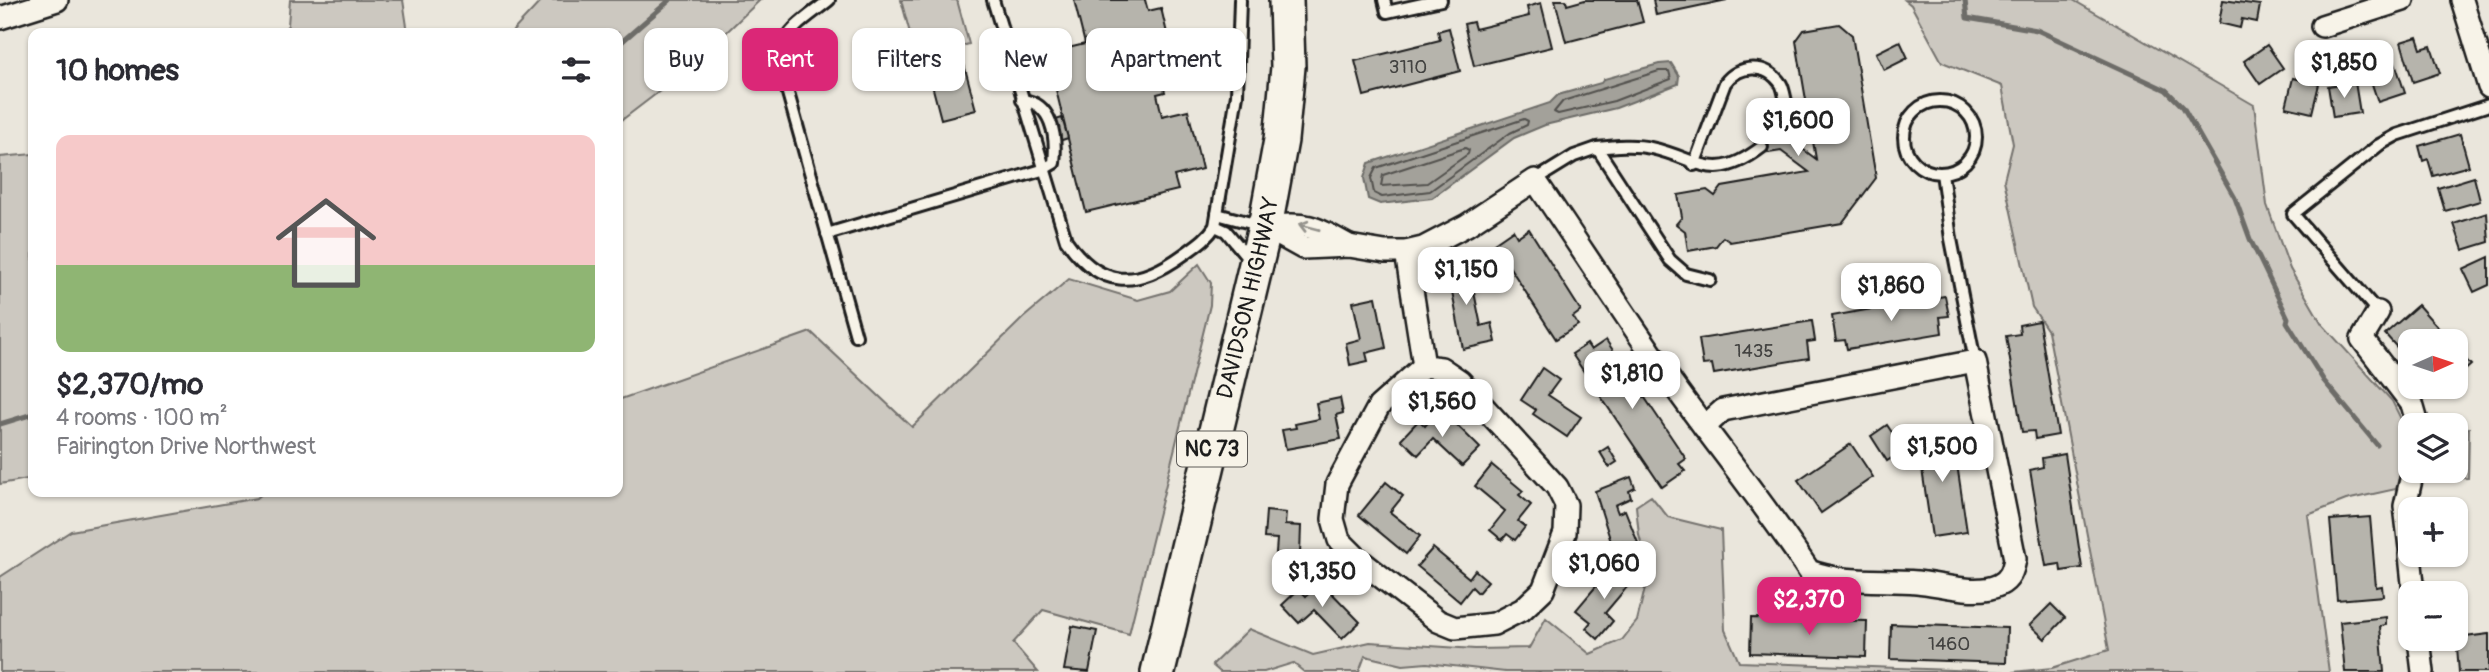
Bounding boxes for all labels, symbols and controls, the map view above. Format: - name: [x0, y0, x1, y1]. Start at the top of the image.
- chip: Buy: [644, 28, 728, 91]
- chip: Rent: [742, 28, 838, 91]
- chip: Filters: [852, 28, 965, 91]
- chip: New: [979, 28, 1072, 91]
- chip: Apartment: [1086, 28, 1246, 91]
- pin: $1,850: [2287, 41, 2401, 100]
- text: $1,850: [2310, 48, 2378, 77]
- icon: filters: [557, 51, 595, 89]
- text: 10 homes: [56, 52, 179, 89]
- house number: 3110: [1389, 55, 1427, 79]
- pin: $1,600: [1741, 99, 1855, 158]
- text: $1,600: [1762, 106, 1834, 135]
- icon: home: [263, 180, 389, 306]
- street label: DAVIDSON HIGHWAY: [1210, 194, 1285, 402]
- one-way arrow: [1298, 219, 1320, 232]
- pin: $1,150: [1409, 247, 1523, 307]
- text: $1,150: [1434, 255, 1498, 284]
- pin: $1,860: [1834, 264, 1948, 323]
- text: $1,860: [1857, 271, 1925, 300]
- north arrow: [2398, 329, 2468, 399]
- map controls: [2398, 329, 2468, 651]
- house number: 1435: [1734, 339, 1774, 363]
- pin: $1,810: [1575, 352, 1689, 411]
- text: $1,810: [1600, 359, 1664, 388]
- text: $2,370/mo: [56, 366, 203, 403]
- pin: $1,560: [1385, 380, 1499, 439]
- text: $1,560: [1408, 387, 1476, 416]
- text: 4 rooms · 100 m²: [56, 403, 228, 432]
- button: layers: [2398, 413, 2468, 483]
- pin: $1,500: [1885, 424, 1999, 484]
- text: Fairington Drive Northwest: [56, 432, 316, 461]
- road number: NC 73: [1177, 432, 1247, 466]
- text: $1,500: [1906, 432, 1978, 461]
- button: +: [2398, 497, 2468, 567]
- pin: $1,060: [1547, 542, 1661, 601]
- text: $1,060: [1568, 549, 1640, 578]
- pin: $1,350: [1265, 550, 1379, 609]
- text: $1,350: [1288, 557, 1356, 586]
- pin: $2,370: [1752, 578, 1866, 637]
- button: −: [2398, 581, 2468, 651]
- text: $2,370: [1773, 585, 1845, 614]
- house number: 1460: [1928, 632, 1970, 656]

